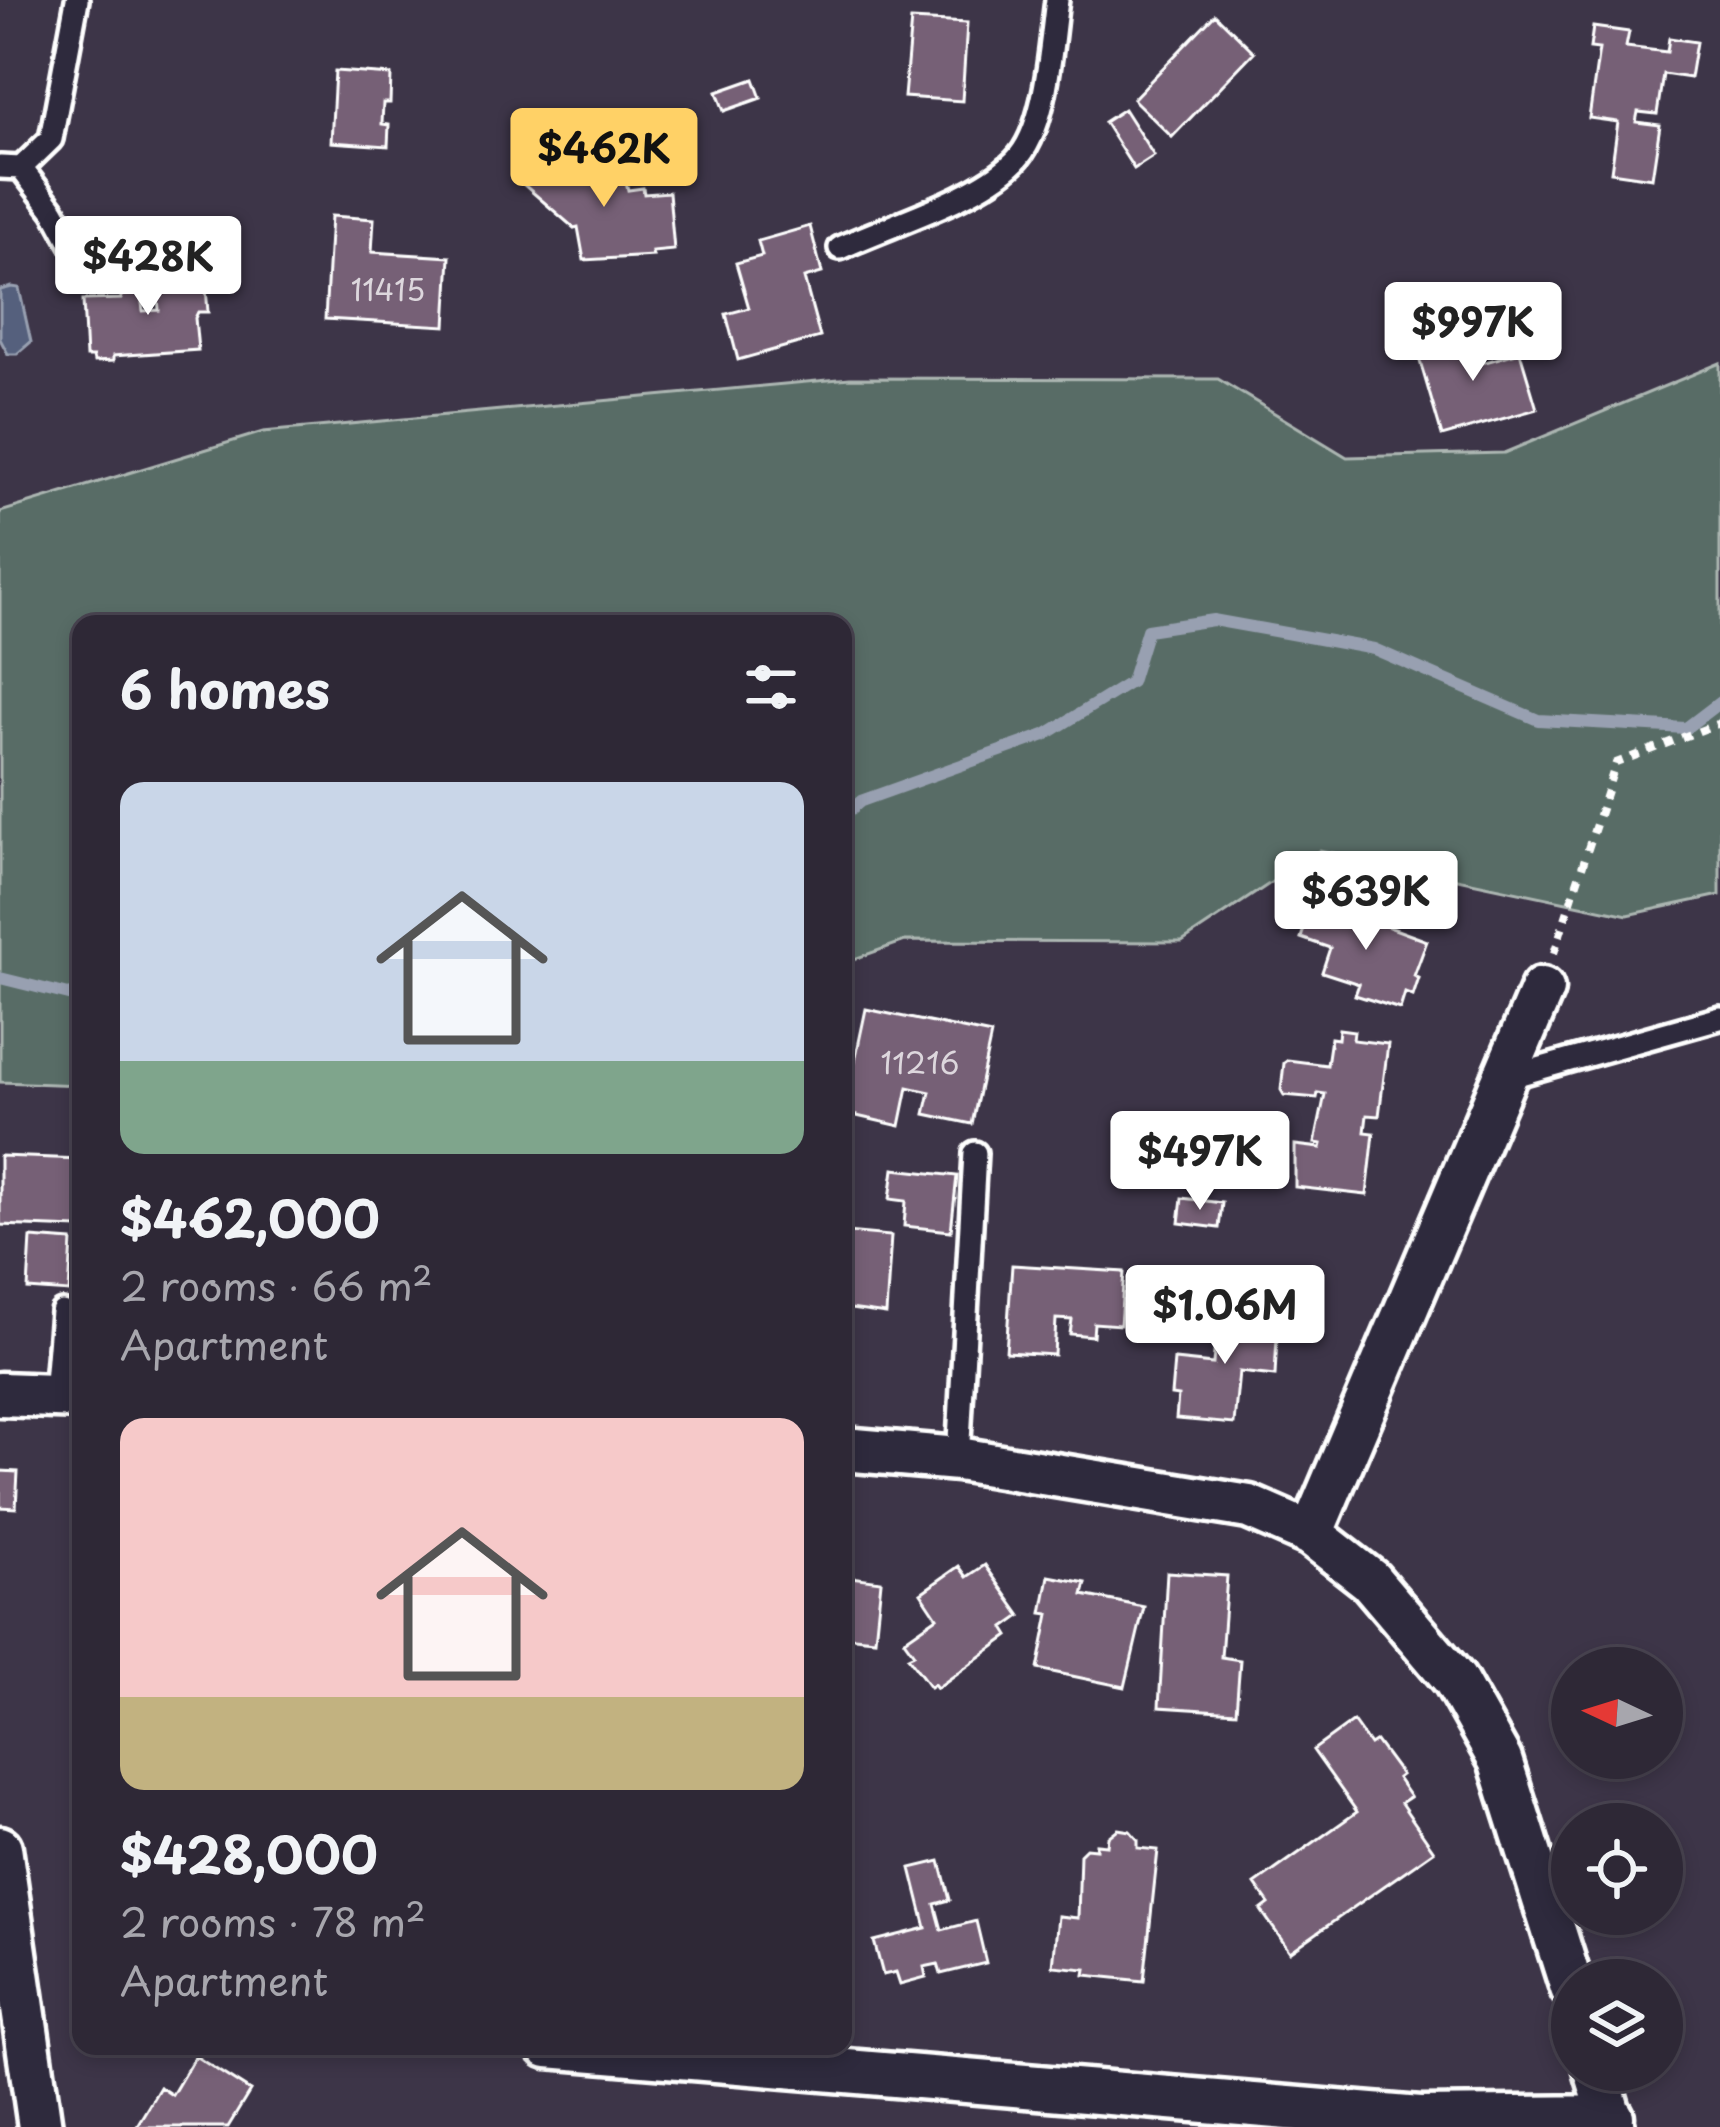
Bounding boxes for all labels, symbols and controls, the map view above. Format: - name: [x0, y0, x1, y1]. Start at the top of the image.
- pin: $462K: [520, 108, 688, 210]
- text: $462K: [537, 117, 671, 176]
- pin: $428K: [64, 216, 232, 318]
- text: $428K: [82, 225, 214, 284]
- house number: 11415: [351, 266, 425, 311]
- pin: $997K: [1389, 282, 1557, 384]
- text: $997K: [1412, 291, 1534, 350]
- text: 6 homes: [120, 649, 330, 726]
- icon: filters: [738, 654, 804, 720]
- pin: $639K: [1282, 851, 1450, 953]
- icon: home: [354, 860, 570, 1076]
- text: $639K: [1302, 860, 1430, 919]
- house number: 11216: [881, 1039, 959, 1084]
- pin: $497K: [1116, 1111, 1284, 1213]
- text: $497K: [1137, 1120, 1263, 1179]
- text: $462,000: [120, 1178, 380, 1255]
- text: 2 rooms · 66 m²: [120, 1255, 433, 1314]
- pin: $1.06M: [1127, 1265, 1323, 1367]
- text: $1.06M: [1152, 1274, 1298, 1333]
- text: Apartment: [120, 1314, 328, 1373]
- icon: home: [354, 1496, 570, 1712]
- north arrow: [1551, 1647, 1683, 1779]
- map controls: [1551, 1647, 1683, 2091]
- button: locate: [1551, 1803, 1683, 1935]
- text: $428,000: [120, 1814, 378, 1891]
- text: 2 rooms · 78 m²: [120, 1891, 426, 1950]
- text: Apartment: [120, 1950, 328, 2009]
- button: layers: [1551, 1959, 1683, 2091]

